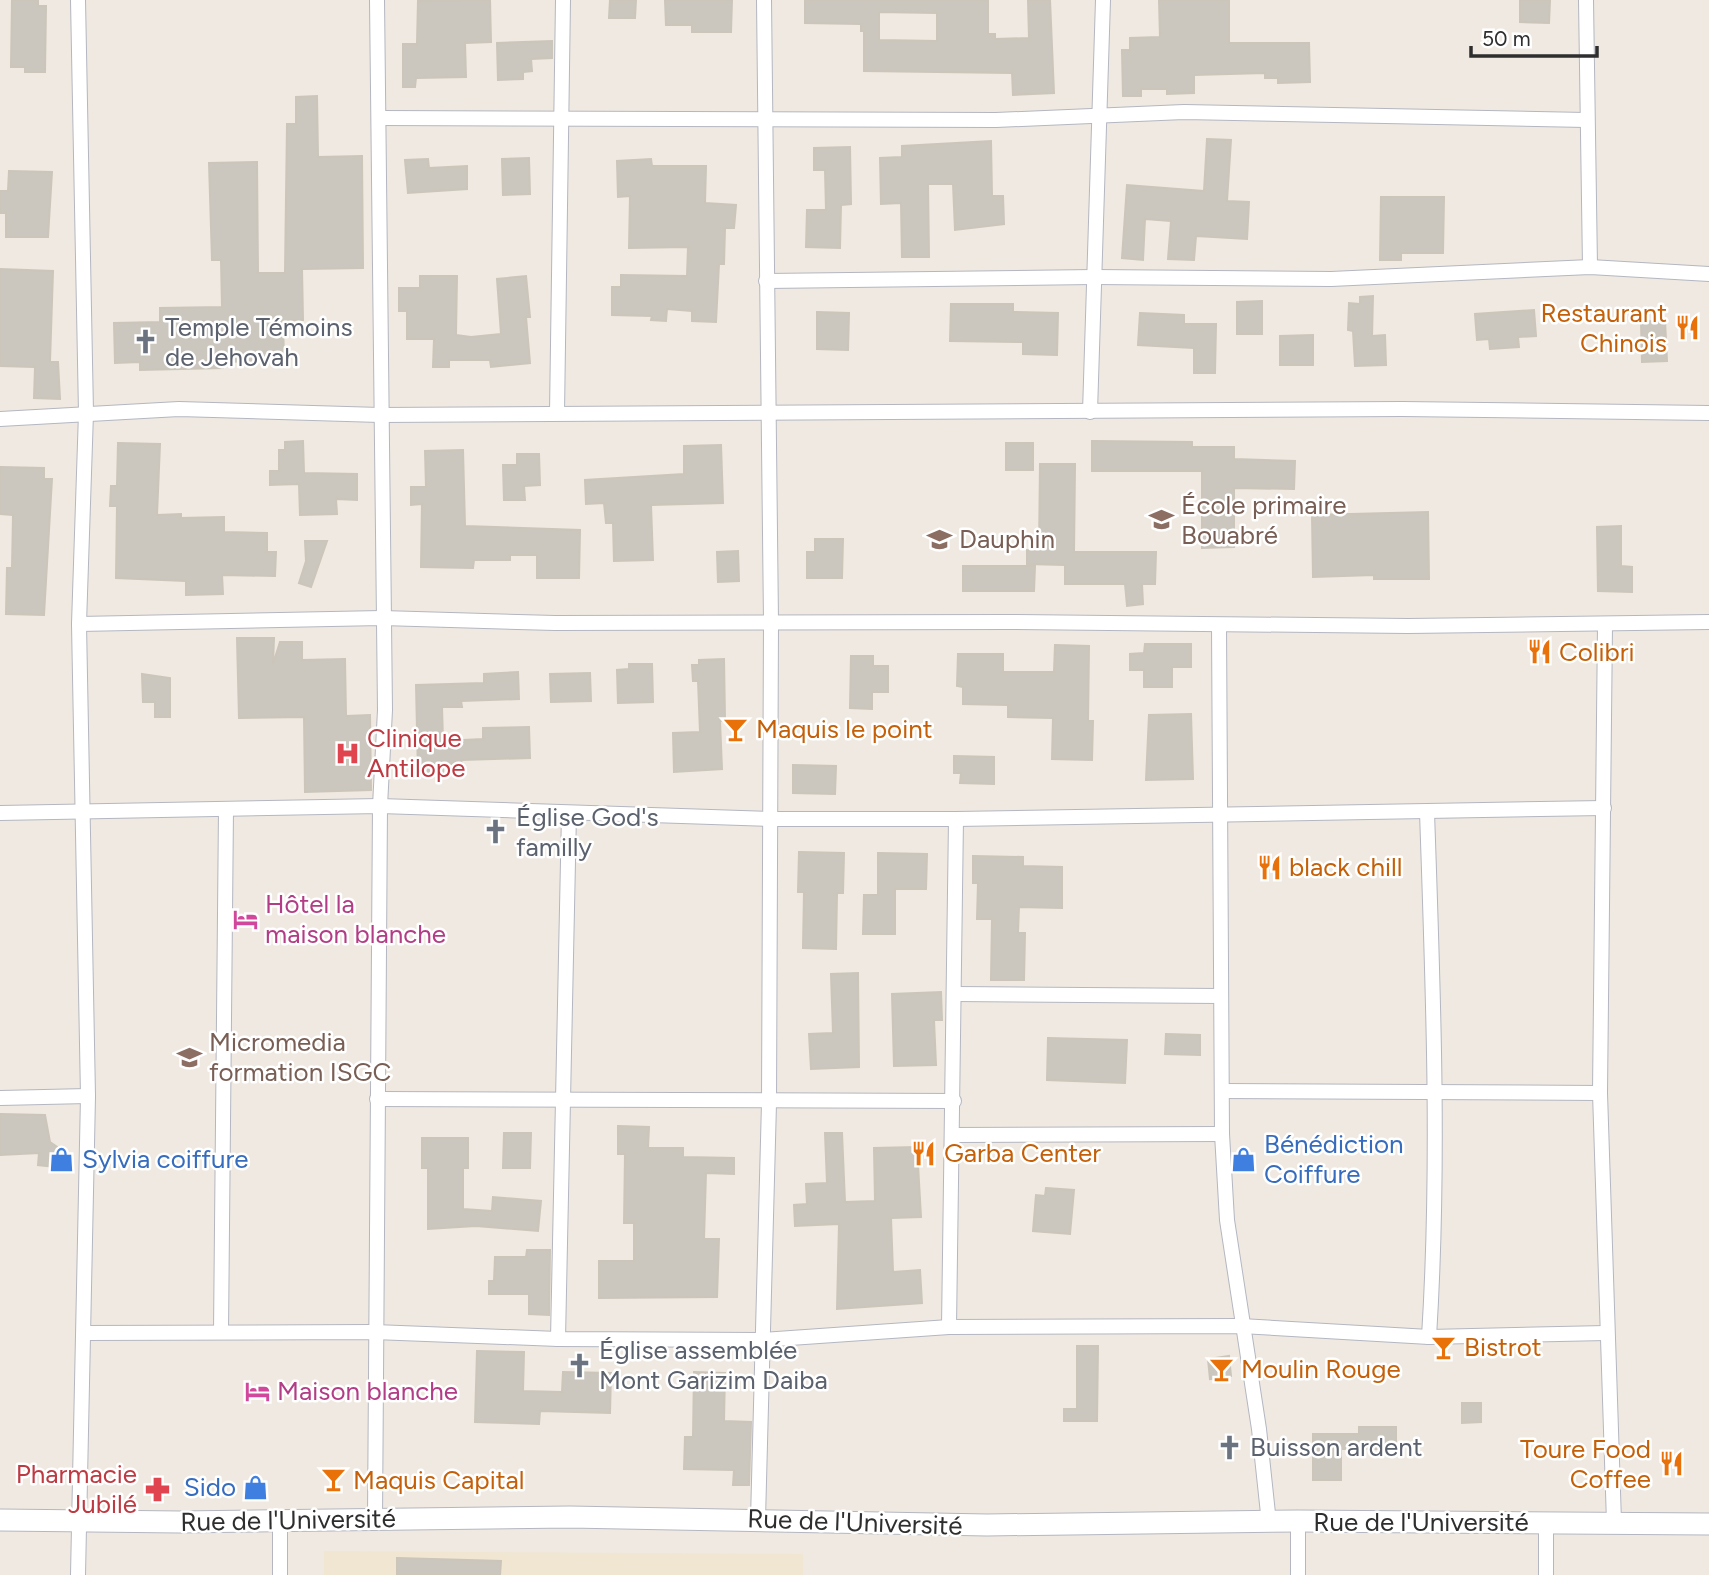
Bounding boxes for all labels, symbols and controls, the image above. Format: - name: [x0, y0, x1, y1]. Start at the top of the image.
- scale bar: [1471, 14, 1597, 58]
- text: 50 m: [1482, 26, 1531, 51]
- place label: Restaurant Chinois: [1540, 297, 1667, 359]
- place label: Temple Témoins de Jehovah: [165, 311, 353, 373]
- restaurant icon: Restaurant Chinois: [1673, 314, 1701, 342]
- church icon: Temple Témoins de Jehovah: [131, 328, 159, 356]
- place label: École primaire Bouabré: [1181, 489, 1346, 551]
- school or university icon: École primaire Bouabré: [1147, 506, 1175, 534]
- place label: Dauphin: [959, 523, 1055, 555]
- school or university icon: Dauphin: [925, 525, 953, 553]
- place label: Colibri: [1559, 636, 1635, 668]
- restaurant icon: Colibri: [1525, 638, 1553, 666]
- place label: Maquis le point: [756, 713, 933, 745]
- bar icon: Maquis le point: [722, 715, 750, 743]
- place label: Clinique Antilope: [367, 722, 465, 784]
- hospital icon: Clinique Antilope: [333, 739, 361, 767]
- place label: Église God's familly: [516, 801, 659, 863]
- church icon: Église God's familly: [482, 818, 510, 846]
- place label: black chill: [1289, 851, 1402, 883]
- restaurant icon: black chill: [1255, 853, 1283, 881]
- place label: Hôtel la maison blanche: [265, 888, 446, 950]
- hotel icon: Hôtel la maison blanche: [231, 905, 259, 933]
- place label: Micromedia formation ISGC: [209, 1026, 391, 1088]
- school or university icon: Micromedia formation ISGC: [175, 1043, 203, 1071]
- place label: Bénédiction Coiffure: [1264, 1128, 1404, 1190]
- place label: Garba Center: [944, 1137, 1101, 1169]
- restaurant icon: Garba Center: [910, 1139, 938, 1167]
- place label: Sylvia coiffure: [82, 1143, 248, 1175]
- shop icon: Sylvia coiffure: [48, 1145, 76, 1173]
- shop icon: Bénédiction Coiffure: [1230, 1145, 1258, 1173]
- place label: Bistrot: [1464, 1331, 1542, 1363]
- bar icon: Bistrot: [1430, 1333, 1458, 1361]
- place label: Église assemblée Mont Garizim Daiba: [599, 1334, 828, 1396]
- church icon: Église assemblée Mont Garizim Daiba: [565, 1351, 593, 1379]
- place label: Moulin Rouge: [1241, 1353, 1401, 1385]
- bar icon: Moulin Rouge: [1207, 1355, 1235, 1383]
- place label: Maison blanche: [277, 1375, 458, 1407]
- hotel icon: Maison blanche: [243, 1377, 271, 1405]
- place label: Buisson ardent: [1250, 1431, 1423, 1463]
- church icon: Buisson ardent: [1216, 1433, 1244, 1461]
- place label: Toure Food Coffee: [1520, 1433, 1651, 1495]
- restaurant icon: Toure Food Coffee: [1657, 1450, 1685, 1478]
- place label: Pharmacie Jubilé: [16, 1458, 137, 1520]
- place label: Maquis Capital: [353, 1464, 525, 1496]
- bar icon: Maquis Capital: [319, 1466, 347, 1494]
- place label: Sido: [184, 1471, 236, 1503]
- shop icon: Sido: [242, 1473, 270, 1501]
- pharmacy icon: Pharmacie Jubilé: [143, 1475, 171, 1503]
- street label: Rue de l'Université: [180, 1502, 396, 1538]
- street label: Rue de l'Université: [747, 1502, 963, 1542]
- street label: Rue de l'Université: [1313, 1506, 1529, 1538]

